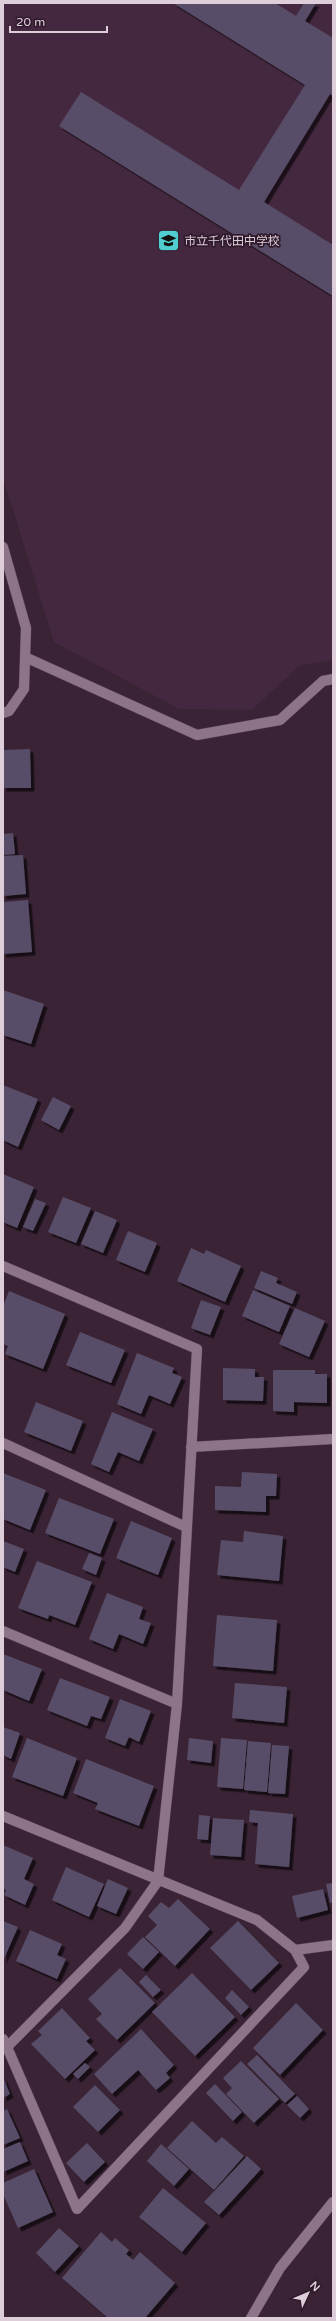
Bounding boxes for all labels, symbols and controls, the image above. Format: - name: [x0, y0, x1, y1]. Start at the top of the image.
- scale bar: [10, 8, 107, 34]
- text: 20 m: [16, 15, 45, 29]
- school or university icon: 市立千代田中学校: [155, 228, 181, 254]
- place label: 市立千代田中学校: [184, 234, 280, 248]
- north arrow: [288, 2273, 328, 2313]
- text: N: [307, 2279, 323, 2294]

